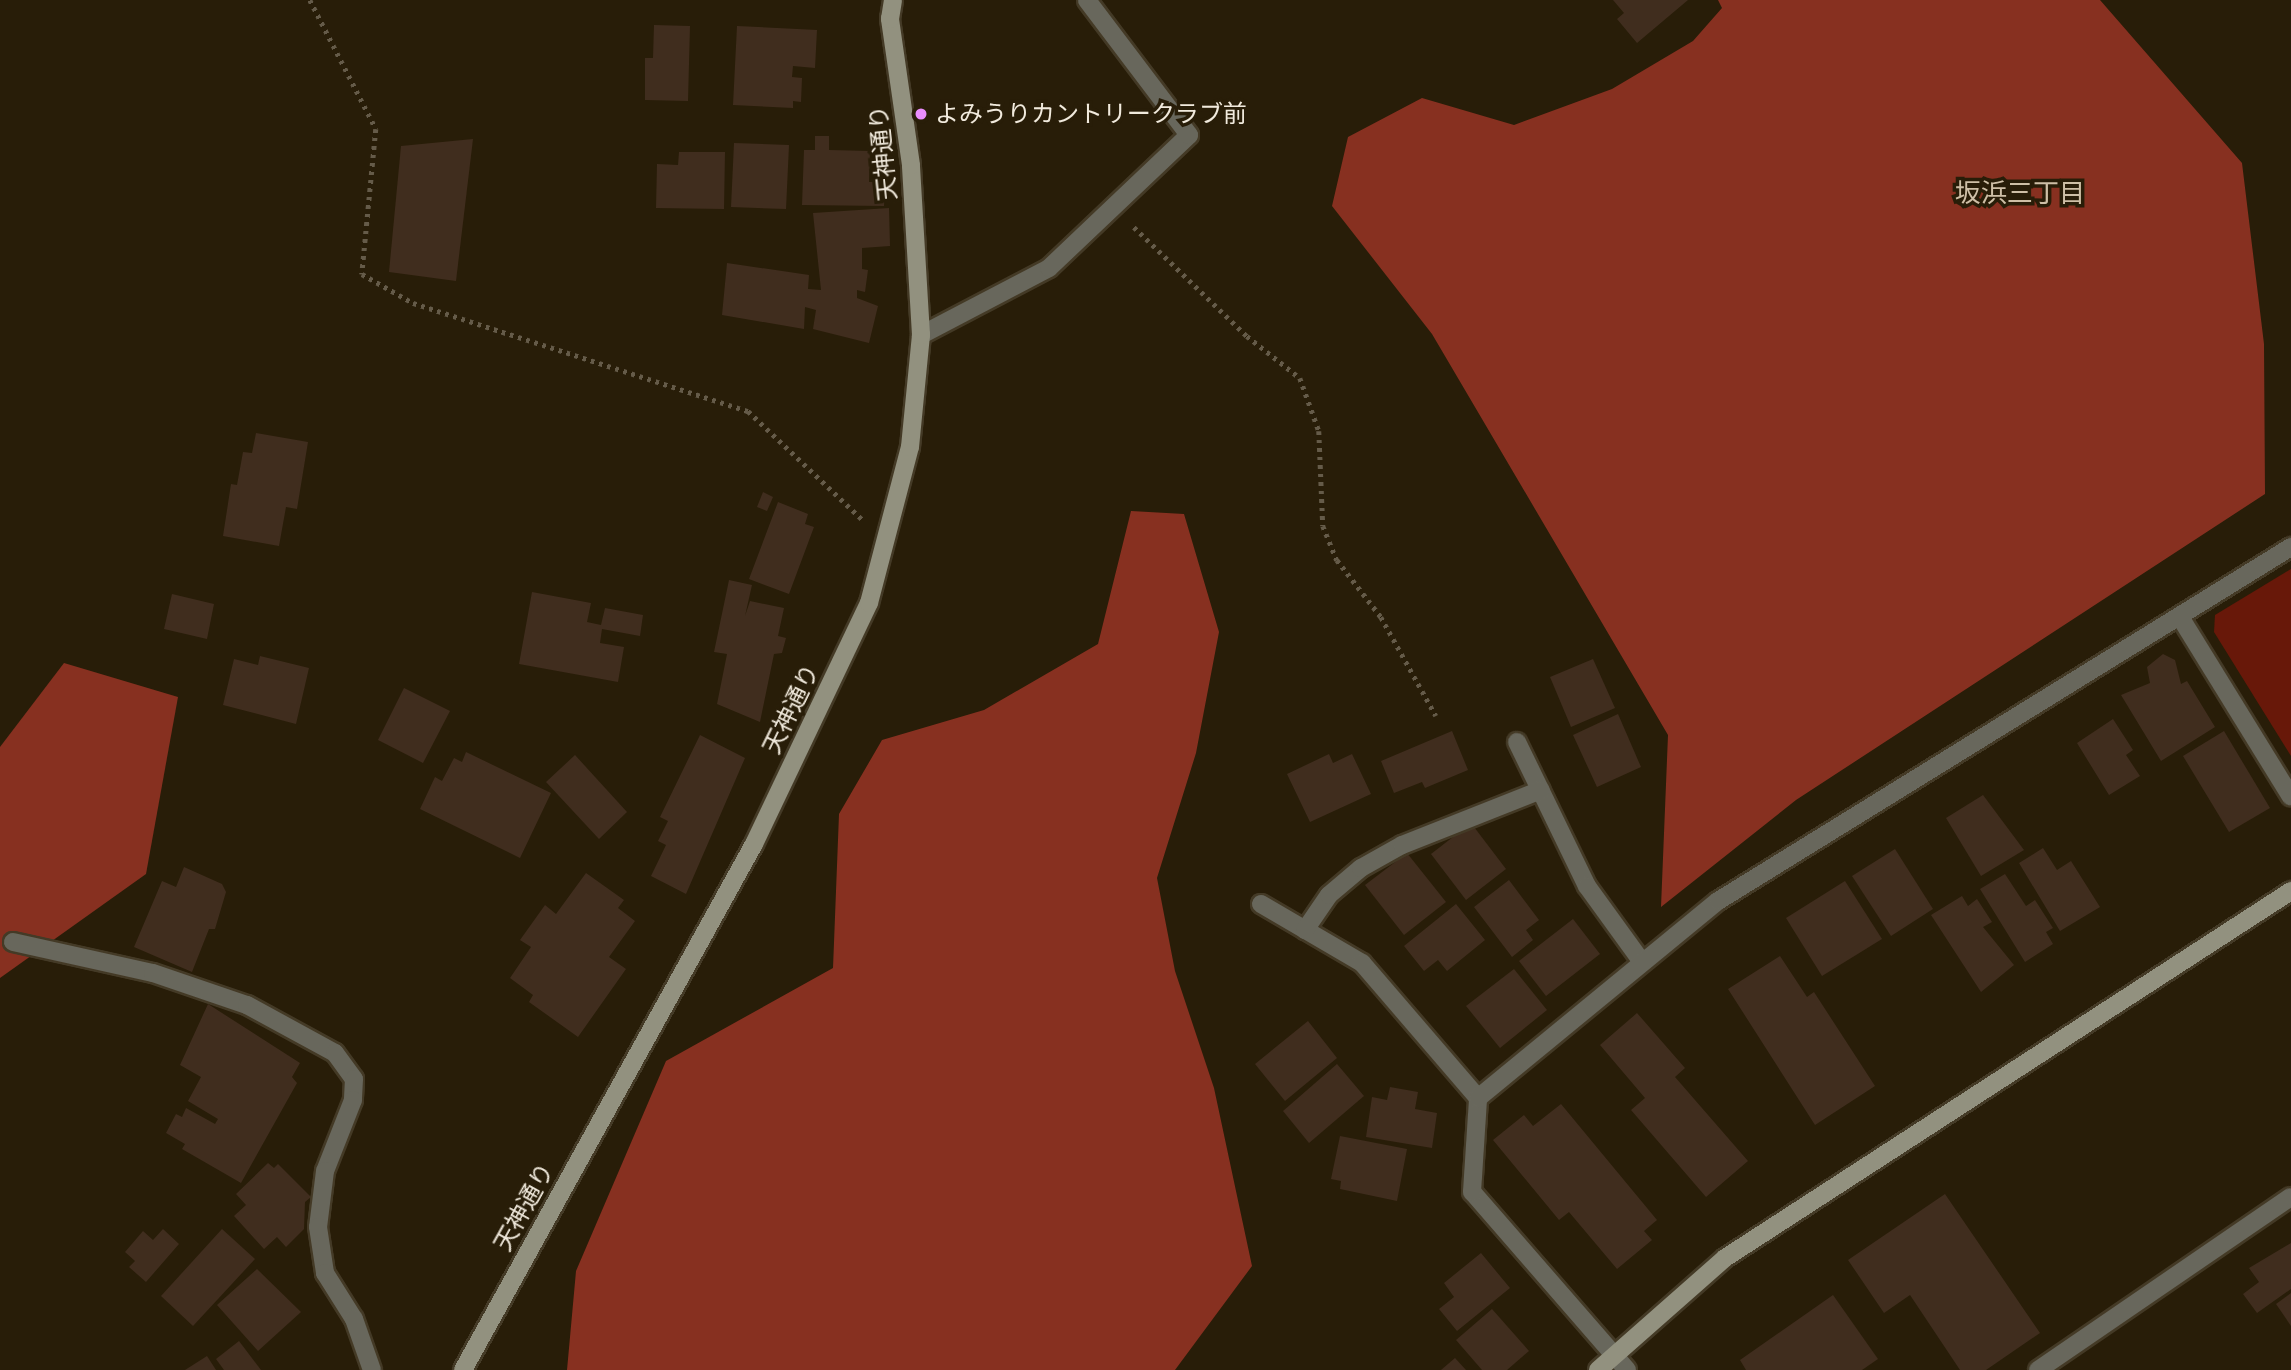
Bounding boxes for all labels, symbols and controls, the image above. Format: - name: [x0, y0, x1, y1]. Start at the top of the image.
- place label: よみうりカントリークラブ前: [935, 100, 1247, 128]
- street label: 天神通り: [864, 104, 902, 202]
- marker: よみうりカントリークラブ前: [913, 106, 929, 122]
- district label: 坂浜三丁目: [1955, 177, 2085, 209]
- street label: 天神通り: [757, 660, 825, 758]
- street label: 天神通り: [488, 1158, 560, 1256]

